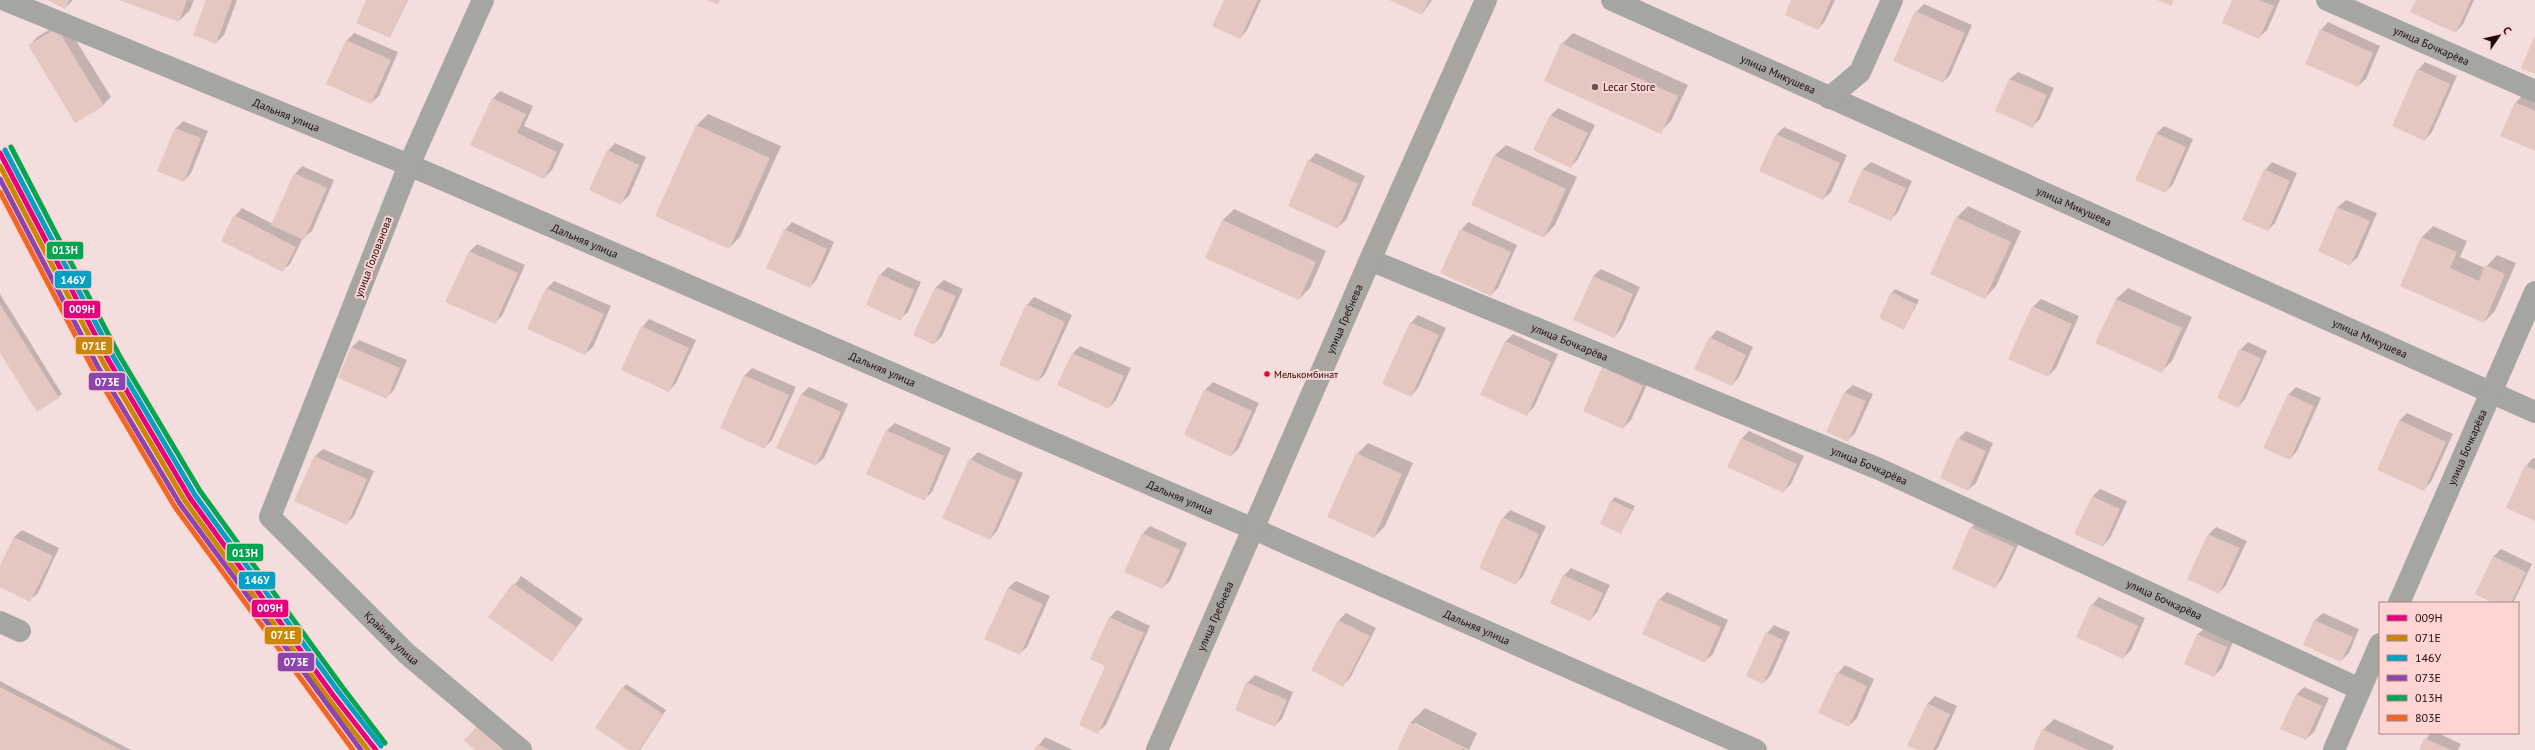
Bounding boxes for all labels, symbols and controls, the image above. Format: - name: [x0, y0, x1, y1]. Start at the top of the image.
- north arrow: [2479, 16, 2519, 56]
- street label: улица Бочкарёва: [2391, 23, 2472, 68]
- text: С: [2500, 24, 2515, 37]
- street label: улица Микушева: [1738, 51, 1818, 97]
- place label: Lecar Store: [1603, 80, 1656, 94]
- marker: Lecar Store: [1590, 82, 1600, 92]
- street label: Дальняя улица: [251, 95, 322, 135]
- street label: улица Микушева: [2034, 183, 2114, 229]
- street label: улица Голованова: [351, 215, 395, 299]
- street label: Дальняя улица: [550, 220, 620, 261]
- line badge: 013Н: [46, 241, 84, 260]
- text: 013Н: [52, 243, 78, 257]
- line badge: 146У: [54, 270, 92, 289]
- text: 146У: [61, 273, 86, 287]
- street label: улица Гребнева: [1323, 282, 1366, 356]
- line badge: 009Н: [63, 300, 101, 319]
- text: 009Н: [69, 302, 95, 316]
- street label: улица Микушева: [2330, 315, 2410, 361]
- street label: улица Бочкарёва: [1529, 320, 1610, 364]
- line badge: 071Е: [75, 336, 113, 355]
- text: 071Е: [82, 339, 106, 353]
- street label: Дальняя улица: [847, 349, 918, 390]
- place label: Мелькомбинат: [1274, 368, 1338, 381]
- marker: Мелькомбинат: [1262, 369, 1272, 379]
- line badge: 073Е: [88, 372, 126, 391]
- text: 073Е: [95, 375, 119, 389]
- street label: улица Бочкарёва: [2444, 407, 2490, 487]
- street label: улица Бочкарёва: [1829, 443, 1910, 488]
- street label: Дальняя улица: [1145, 477, 1215, 518]
- line badge: 013Н: [226, 543, 264, 562]
- text: 013Н: [232, 546, 258, 560]
- line badge: 146У: [238, 571, 276, 590]
- text: 146У: [245, 573, 270, 587]
- street label: улица Бочкарёва: [2124, 576, 2204, 623]
- street label: улица Гребнева: [1194, 579, 1236, 653]
- line badge: 009Н: [251, 599, 289, 618]
- text: 009Н: [257, 601, 283, 615]
- legend: [2379, 602, 2519, 734]
- street label: Дальняя улица: [1442, 606, 1512, 648]
- street label: Крайняя улица: [361, 608, 422, 668]
- text: 009Н: [2415, 610, 2443, 625]
- line badge: 071Е: [264, 626, 302, 645]
- text: 071Е: [271, 628, 295, 642]
- text: 071Е: [2415, 630, 2441, 645]
- text: 146У: [2415, 650, 2442, 665]
- line badge: 073Е: [277, 652, 315, 672]
- text: 073Е: [284, 655, 308, 669]
- text: 073Е: [2415, 670, 2441, 685]
- text: 013Н: [2415, 690, 2443, 705]
- text: 803Е: [2415, 710, 2441, 725]

